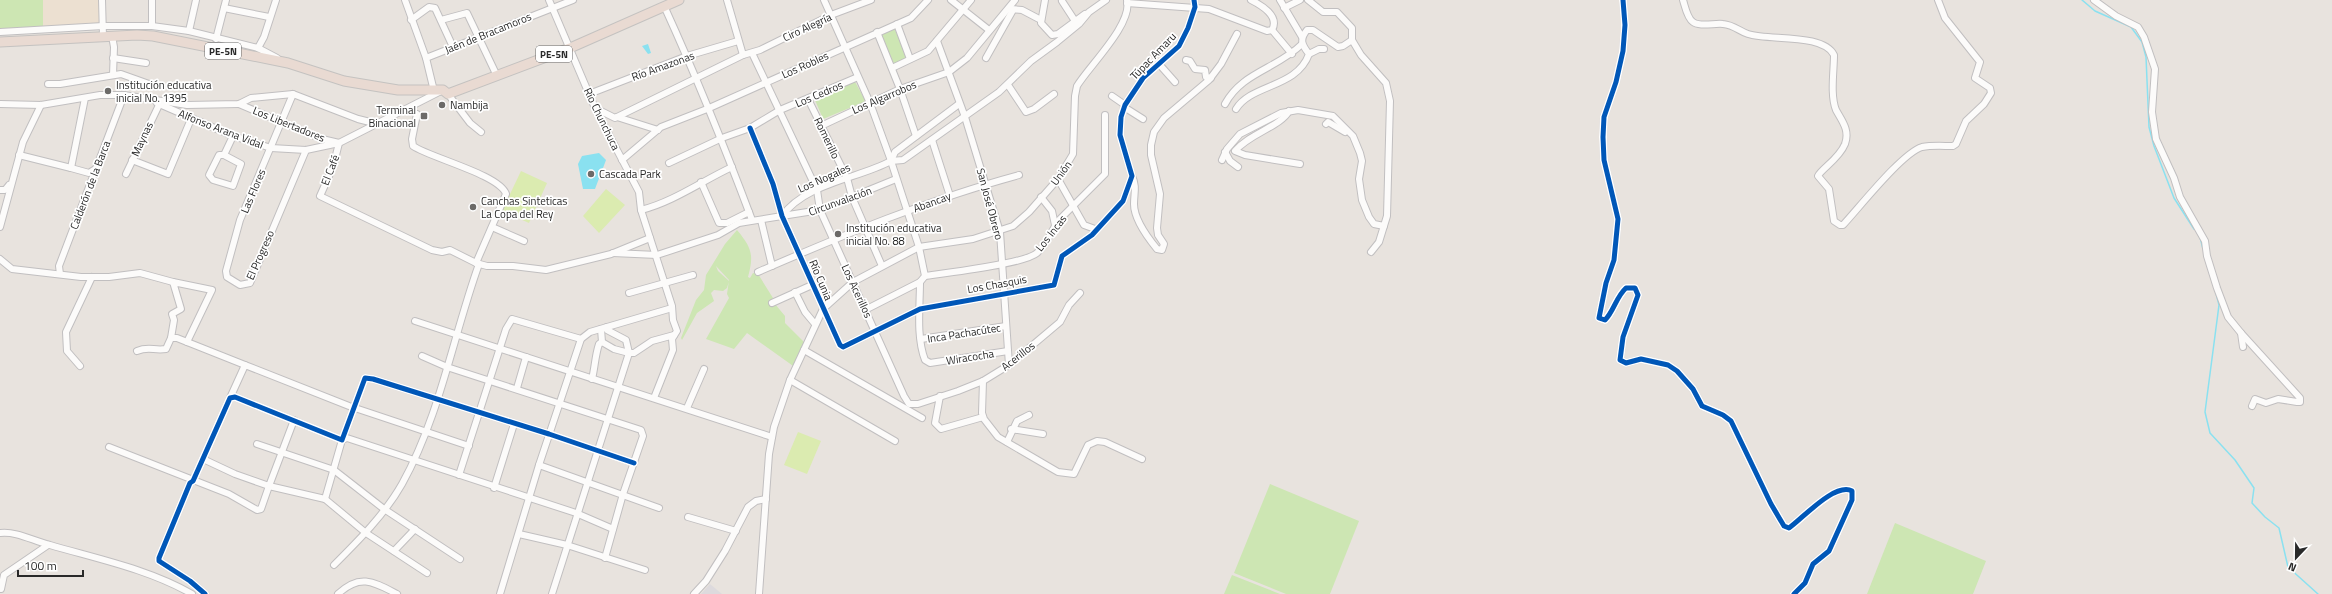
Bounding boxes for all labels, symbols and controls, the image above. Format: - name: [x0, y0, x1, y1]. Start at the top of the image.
- street label: Jaén de Bracamoros: [442, 8, 534, 58]
- street label: Ciro Alegría: [780, 8, 835, 45]
- street label: Túpac Amaru: [1126, 29, 1180, 83]
- road number: PE-5N: [205, 43, 241, 59]
- road number: PE-5N: [536, 46, 572, 62]
- street label: Río Amazonas: [629, 47, 697, 85]
- street label: Los Robles: [779, 48, 831, 82]
- street label: Los Algarrobos: [849, 76, 919, 118]
- place label: Institución educativa inicial No. 1395: [116, 77, 212, 106]
- street label: Los Cedros: [793, 77, 845, 111]
- street label: Río Chunchuca: [580, 85, 624, 153]
- marker: Institución educativa inicial No. 1395: [103, 86, 113, 96]
- place label: Nambija: [450, 97, 489, 113]
- marker: Nambija: [437, 100, 447, 110]
- street label: Los Libertadores: [250, 102, 328, 146]
- place label: Terminal Binacional: [368, 102, 416, 131]
- street label: Alfonso Arana Vidal: [176, 105, 266, 153]
- marker: Terminal Binacional: [419, 111, 429, 121]
- street label: Romerillo: [810, 115, 844, 162]
- street label: Maynas: [127, 119, 157, 159]
- street label: Calderón de la Barca: [66, 138, 114, 232]
- street label: El Café: [317, 152, 343, 188]
- street label: Unión: [1047, 157, 1075, 189]
- street label: Los Nogales: [795, 159, 853, 197]
- street label: Las Flores: [236, 166, 270, 216]
- place label: Cascada Park: [599, 166, 661, 182]
- street label: San José Obrero: [973, 166, 1007, 242]
- marker: Cascada Park: [586, 169, 596, 179]
- street label: Circunvalación: [806, 182, 874, 220]
- street label: Abancay: [911, 188, 954, 216]
- place label: Canchas Sinteticas La Copa del Rey: [481, 193, 567, 222]
- marker: Canchas Sinteticas La Copa del Rey: [468, 202, 478, 212]
- street label: Los Incas: [1032, 211, 1070, 255]
- place label: Institución educativa inicial No. 88: [846, 220, 942, 249]
- street label: El Progreso: [242, 227, 278, 282]
- marker: Institución educativa inicial No. 88: [833, 229, 843, 239]
- street label: Río Cunia: [805, 257, 837, 303]
- street label: Los Acerillos: [838, 262, 876, 320]
- street label: Los Chasquis: [966, 271, 1028, 297]
- street label: Inca Pachacútec: [926, 319, 1002, 347]
- street label: Acerillos: [998, 338, 1038, 374]
- street label: Wiracocha: [945, 345, 996, 369]
- north arrow: [2276, 538, 2316, 578]
- scale bar: [18, 552, 83, 578]
- text: 100 m: [24, 556, 57, 575]
- text: N: [2286, 558, 2299, 576]

